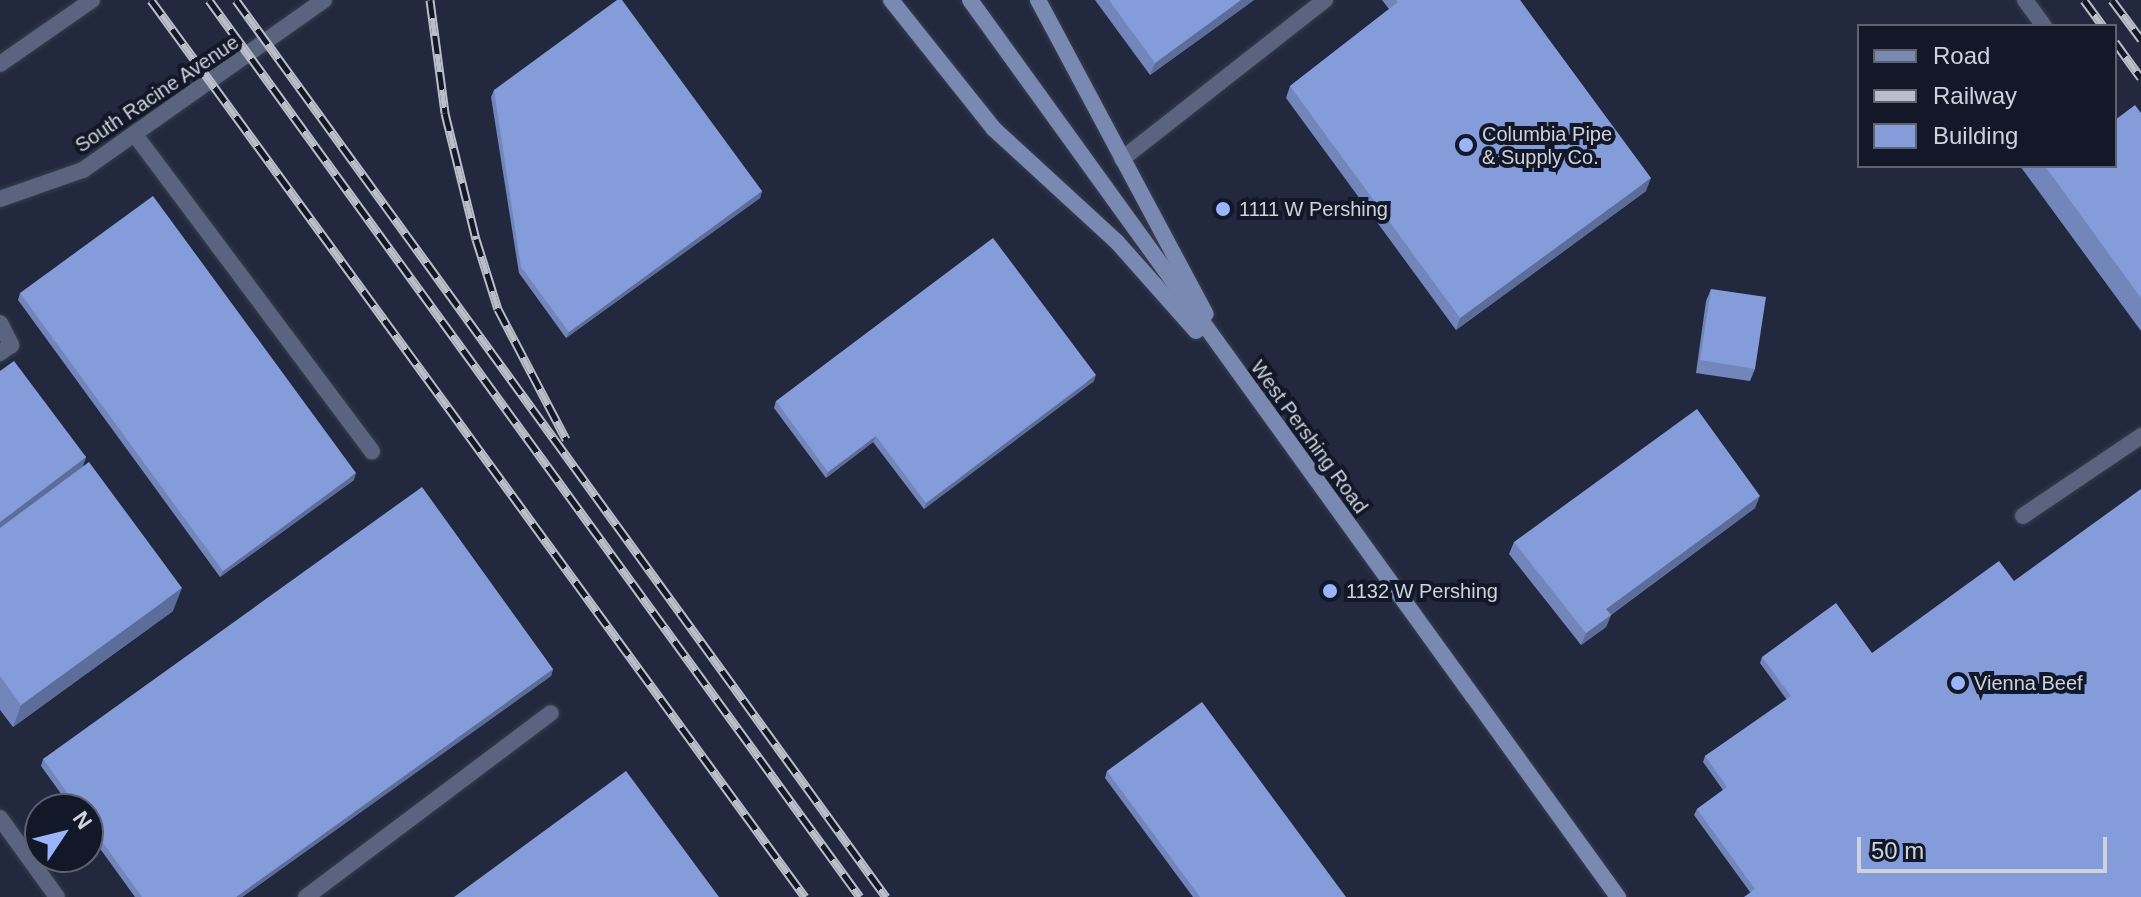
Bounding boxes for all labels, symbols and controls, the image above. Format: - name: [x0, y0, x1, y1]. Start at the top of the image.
- legend: [1857, 24, 2117, 168]
- street label: South Racine Avenue: [70, 30, 244, 158]
- text: Road: [1933, 42, 1990, 69]
- text: Railway: [1933, 82, 2017, 109]
- place label: Columbia Pipe & Supply Co.: [1482, 122, 1612, 169]
- text: Building: [1933, 122, 2018, 149]
- marker: Columbia Pipe & Supply Co.: [1457, 136, 1475, 154]
- place label: 1111 W Pershing: [1239, 197, 1388, 221]
- marker: 1111 W Pershing: [1214, 200, 1232, 218]
- street label: West Pershing Road: [1245, 356, 1373, 518]
- place label: 1132 W Pershing: [1346, 579, 1498, 603]
- marker: 1132 W Pershing: [1321, 582, 1339, 600]
- place label: Vienna Beef: [1974, 671, 2083, 695]
- marker: Vienna Beef: [1949, 674, 1967, 692]
- north arrow: [24, 793, 104, 873]
- text: N: [68, 806, 97, 834]
- scale bar: [1861, 821, 2111, 871]
- text: 50 m: [1871, 837, 1924, 864]

